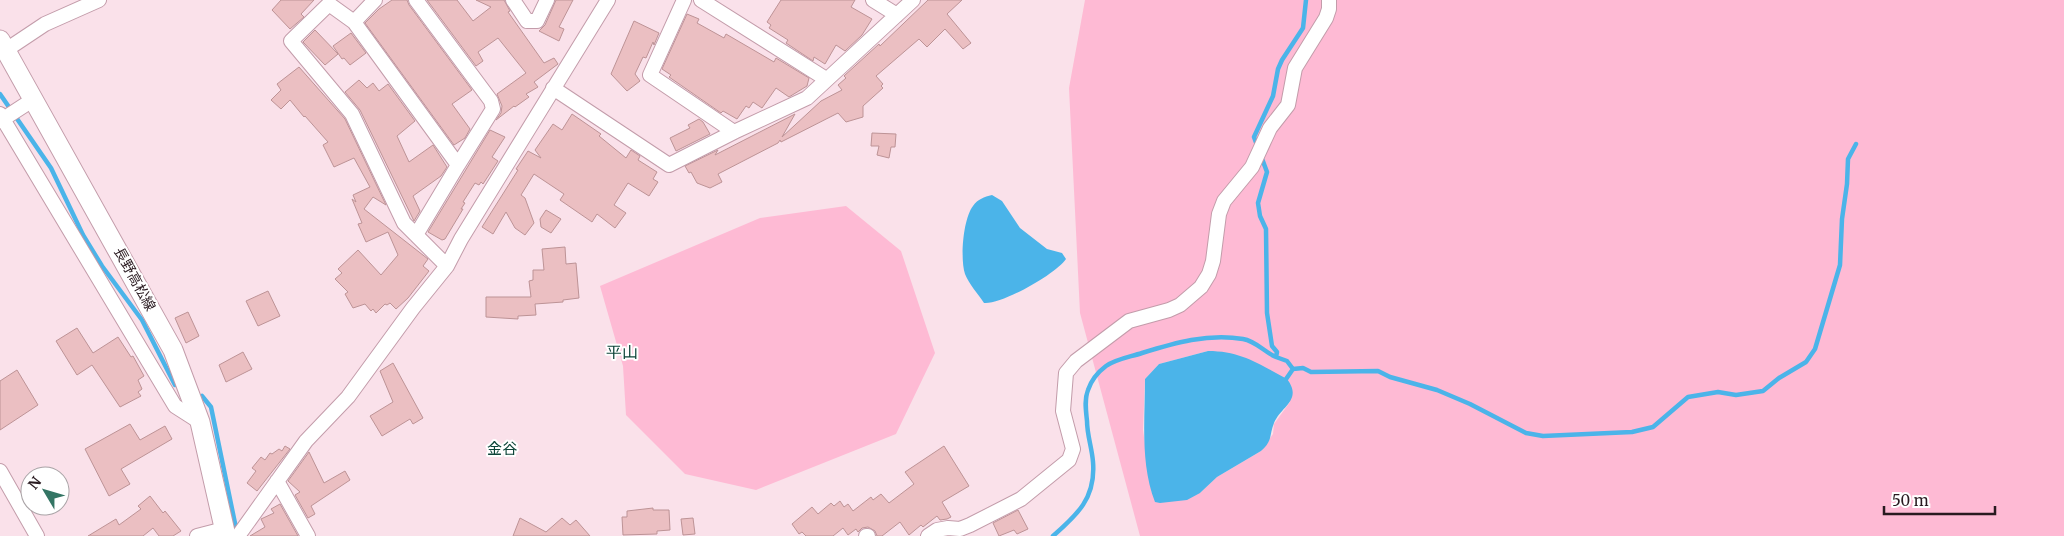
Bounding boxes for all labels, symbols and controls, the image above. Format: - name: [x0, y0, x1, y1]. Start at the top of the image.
- street label: 長野高松線: [110, 244, 160, 314]
- district label: 平山: [606, 342, 638, 362]
- district label: 金谷: [487, 439, 517, 458]
- north arrow: [20, 466, 70, 516]
- text: N: [24, 473, 45, 493]
- scale bar: [1884, 484, 1995, 516]
- text: 50 m: [1892, 491, 1929, 510]

